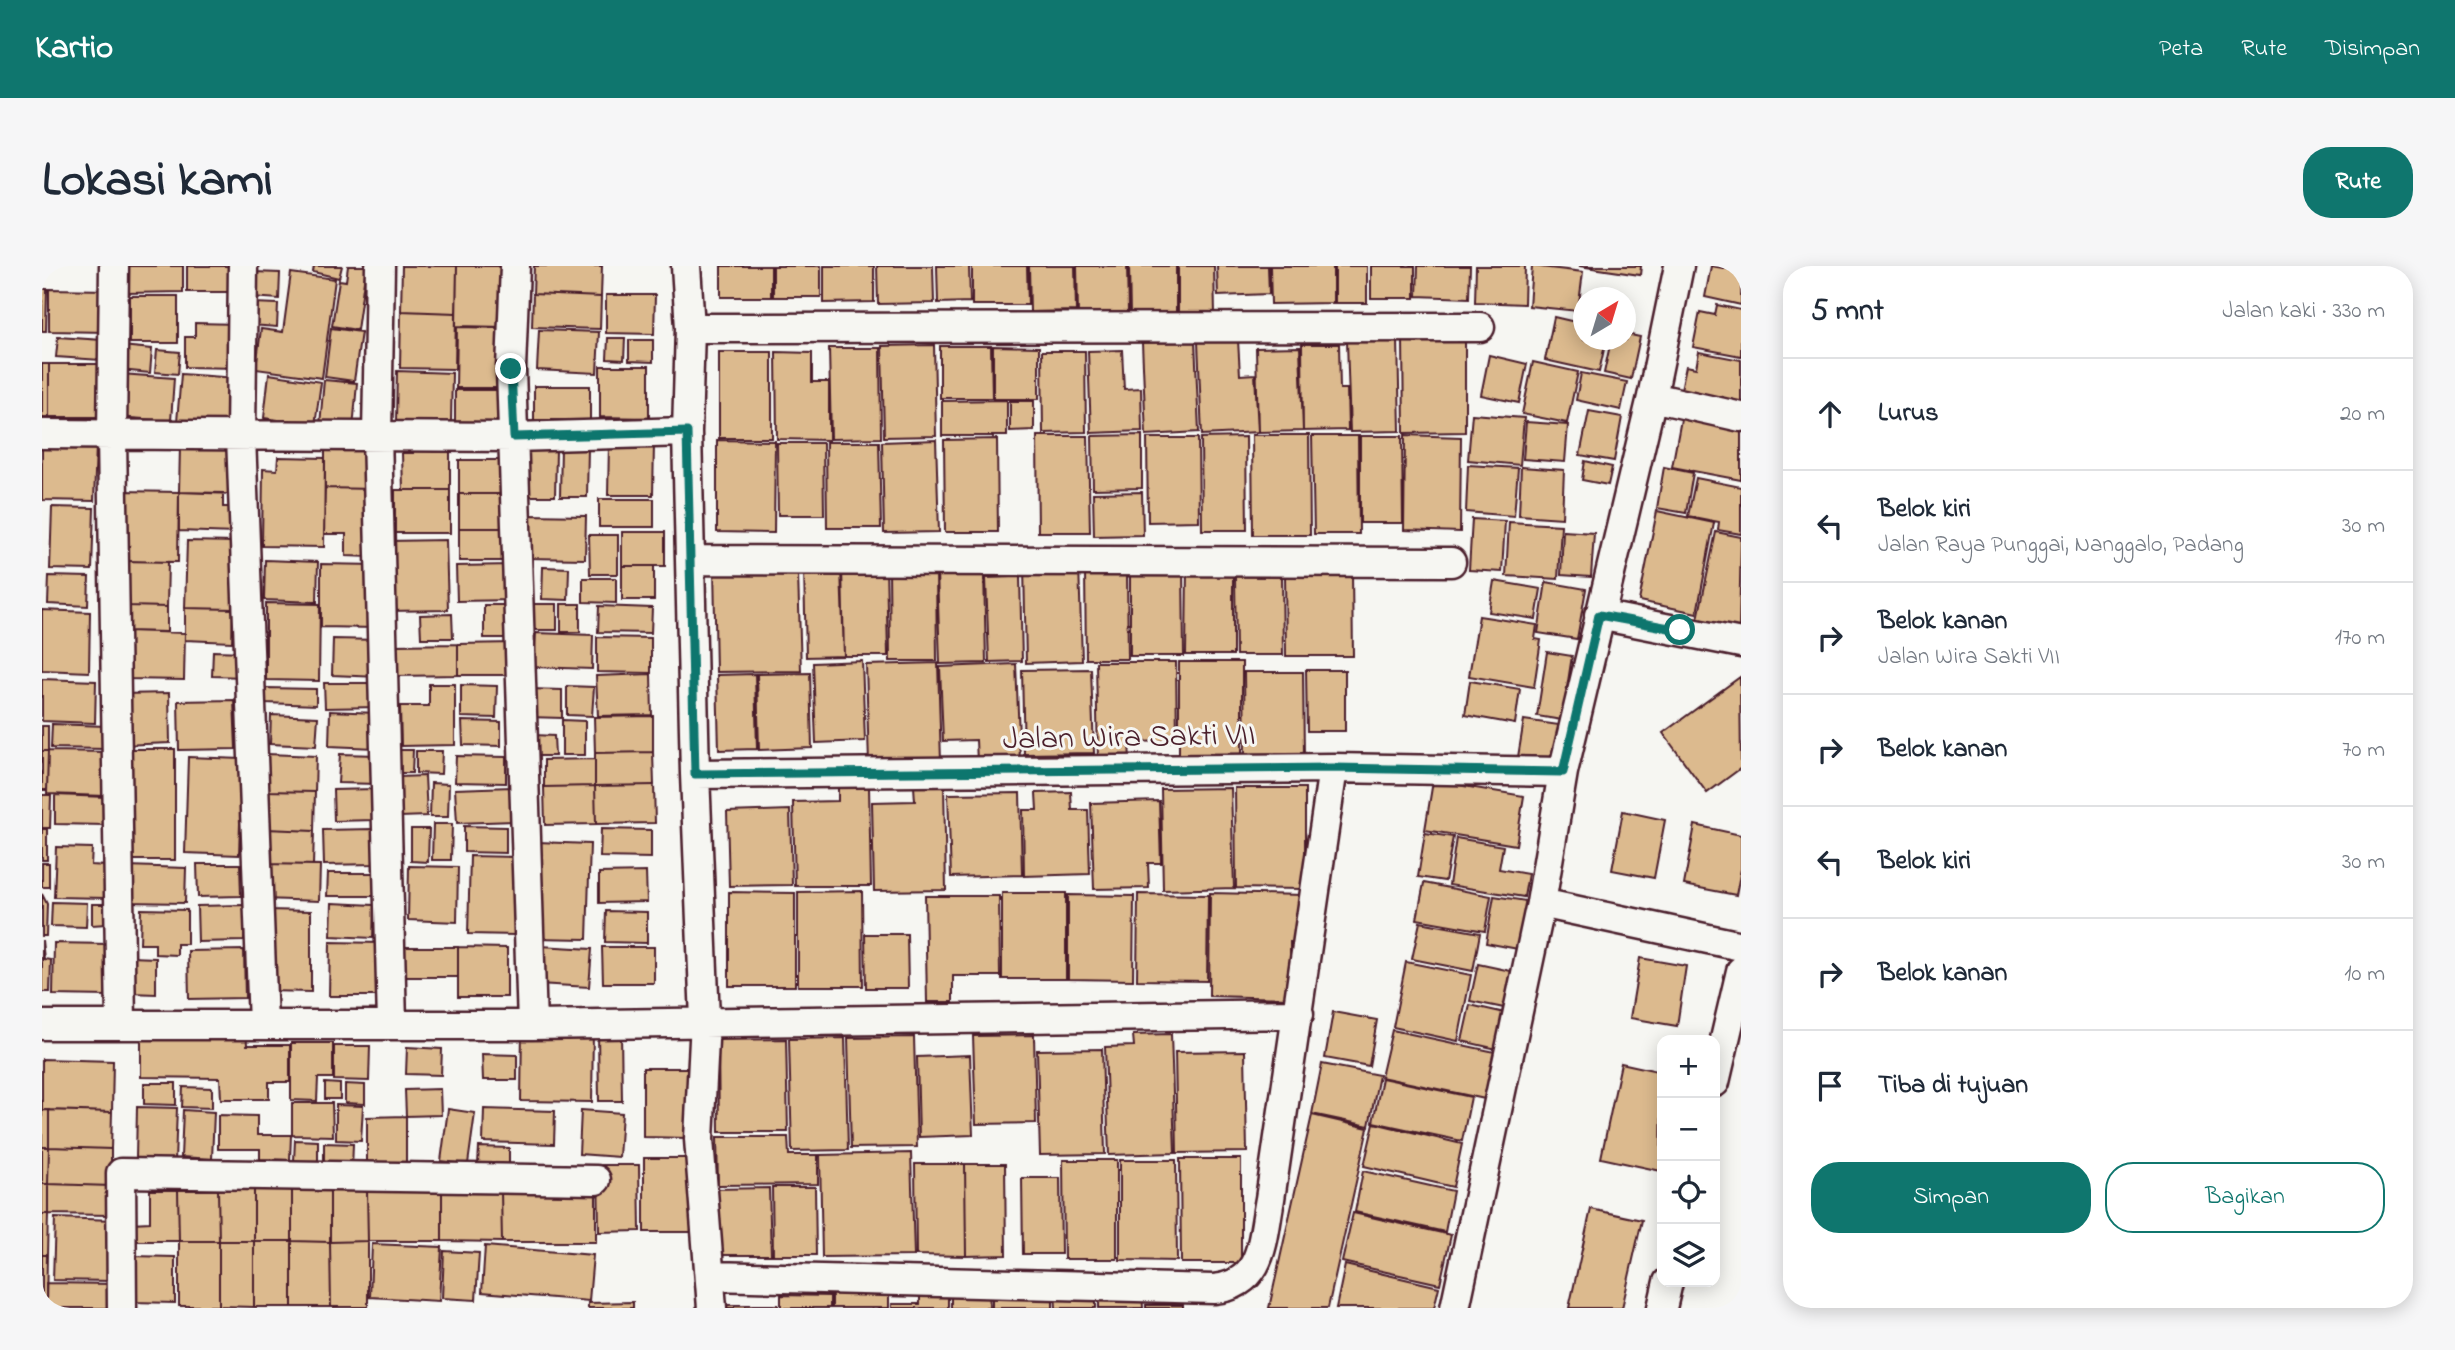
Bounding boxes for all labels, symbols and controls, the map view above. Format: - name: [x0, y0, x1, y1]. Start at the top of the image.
- text: Kartio: [35, 25, 113, 73]
- text: Peta: [2159, 32, 2203, 67]
- text: Rute: [2241, 32, 2287, 67]
- text: Disimpan: [2325, 32, 2420, 67]
- text: Lokasi kami: [42, 146, 273, 218]
- button: Rute: [2303, 147, 2413, 218]
- north arrow: [1573, 287, 1636, 350]
- text: 5 mnt: [1811, 290, 1884, 334]
- text: Jalan kaki · 330 m: [2222, 295, 2385, 328]
- route end: [495, 353, 526, 384]
- icon: ahead: [1811, 395, 1849, 433]
- text: Lurus: [1878, 395, 1939, 433]
- text: 20 m: [2340, 398, 2385, 431]
- text: Belok kiri: [1878, 491, 1971, 529]
- icon: left: [1811, 507, 1849, 545]
- text: 30 m: [2342, 510, 2385, 543]
- text: Jalan Raya Punggai, Nanggalo, Padang: [1878, 529, 2244, 562]
- text: Belok kanan: [1878, 603, 2007, 641]
- route start: [1664, 614, 1695, 645]
- icon: right: [1811, 619, 1849, 657]
- text: 170 m: [2335, 622, 2385, 655]
- text: Jalan Wira Sakti VII: [1878, 641, 2060, 674]
- street label: Jalan Wira Sakti VII: [1002, 713, 1256, 764]
- icon: right: [1811, 731, 1849, 769]
- text: Belok kanan: [1878, 731, 2007, 769]
- text: 70 m: [2342, 734, 2385, 767]
- icon: left: [1811, 843, 1849, 881]
- text: Belok kiri: [1878, 843, 1971, 881]
- text: 30 m: [2342, 846, 2385, 879]
- icon: right: [1811, 955, 1849, 993]
- text: Belok kanan: [1878, 955, 2007, 993]
- text: 10 m: [2344, 958, 2385, 991]
- map controls: [1657, 1035, 1720, 1287]
- button: +: [1657, 1035, 1720, 1098]
- icon: arrive: [1811, 1067, 1849, 1105]
- text: Tiba di tujuan: [1878, 1067, 2028, 1105]
- button: −: [1657, 1098, 1720, 1161]
- button: locate: [1657, 1161, 1720, 1224]
- button: Simpan: [1811, 1162, 2091, 1233]
- button: Bagikan: [2105, 1162, 2385, 1233]
- button: layers: [1657, 1224, 1720, 1287]

